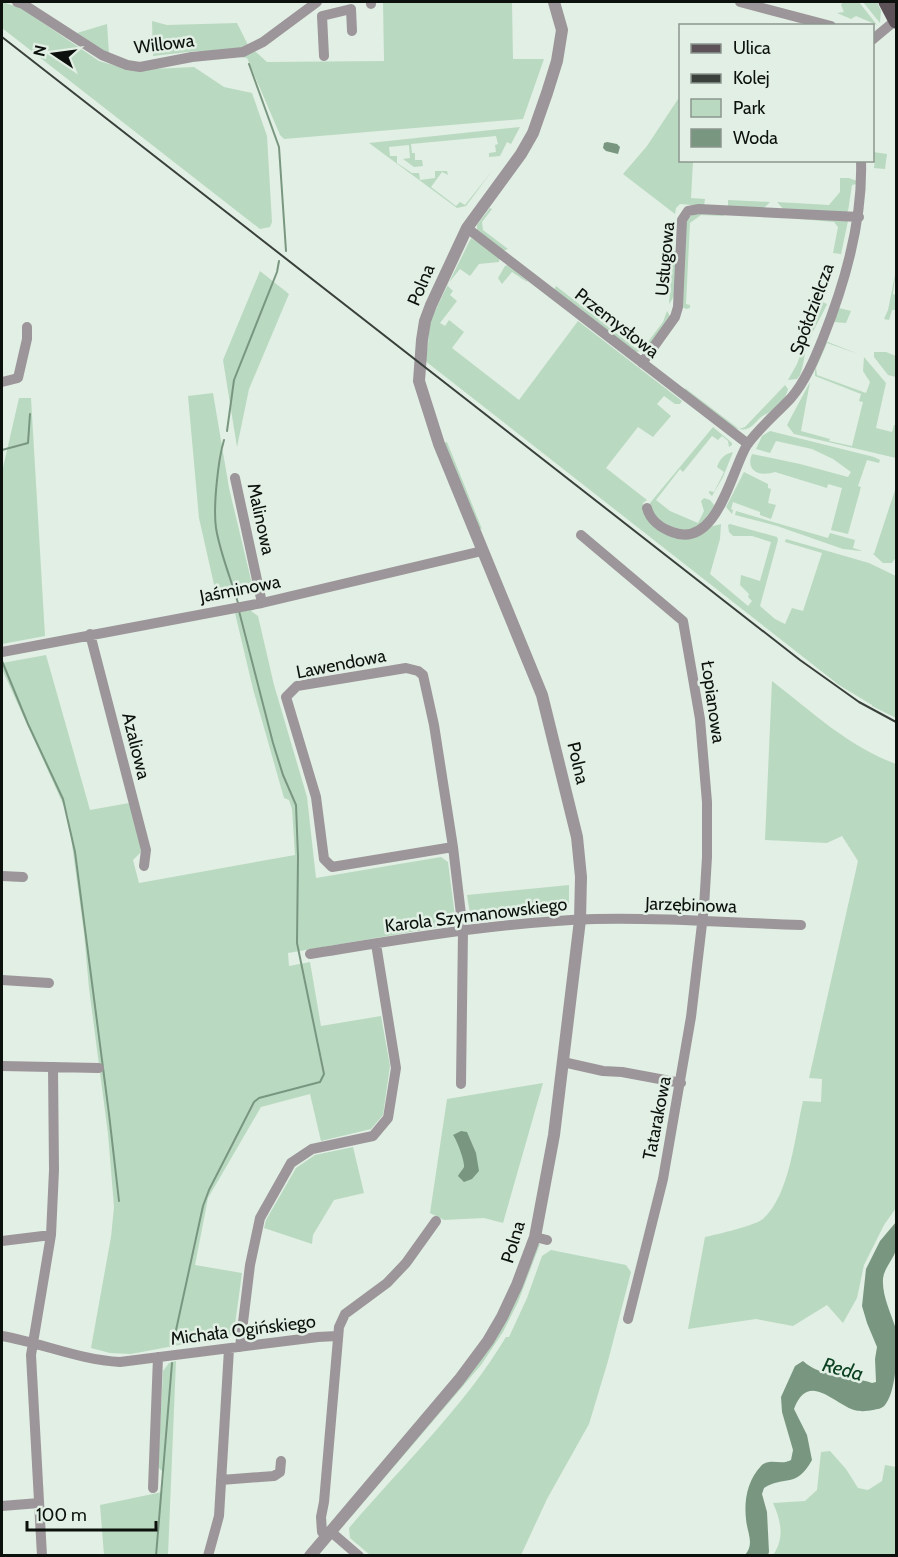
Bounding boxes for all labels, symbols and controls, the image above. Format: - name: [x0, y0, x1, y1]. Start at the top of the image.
- north arrow: [24, 24, 84, 84]
- legend: [679, 24, 874, 162]
- street label: Willowa: [133, 29, 196, 59]
- text: Ulica: [733, 37, 771, 59]
- text: N: [29, 43, 50, 58]
- text: Kolej: [733, 67, 770, 89]
- text: Park: [733, 97, 766, 119]
- text: Woda: [733, 127, 778, 149]
- street label: Usługowa: [651, 221, 679, 297]
- street label: Spółdzielcza: [785, 260, 839, 358]
- street label: Polna: [402, 261, 440, 309]
- street label: Przemysłowa: [570, 283, 664, 363]
- street label: Malinowa: [243, 481, 279, 557]
- street label: Jaśminowa: [197, 570, 282, 608]
- street label: Lawendowa: [294, 644, 388, 683]
- street label: Łopianowa: [696, 659, 730, 745]
- street label: Azaliowa: [117, 710, 155, 782]
- street label: Polna: [562, 740, 594, 787]
- street label: Jarzębinowa: [644, 892, 738, 918]
- street label: Karola Szymanowskiego: [383, 893, 569, 937]
- street label: Tatarakowa: [638, 1074, 676, 1162]
- street label: Polna: [496, 1218, 530, 1266]
- street label: Michała Ogińskiego: [169, 1310, 317, 1350]
- water label: Reda: [820, 1352, 866, 1386]
- scale bar: [27, 1494, 156, 1532]
- text: 100 m: [36, 1504, 87, 1526]

